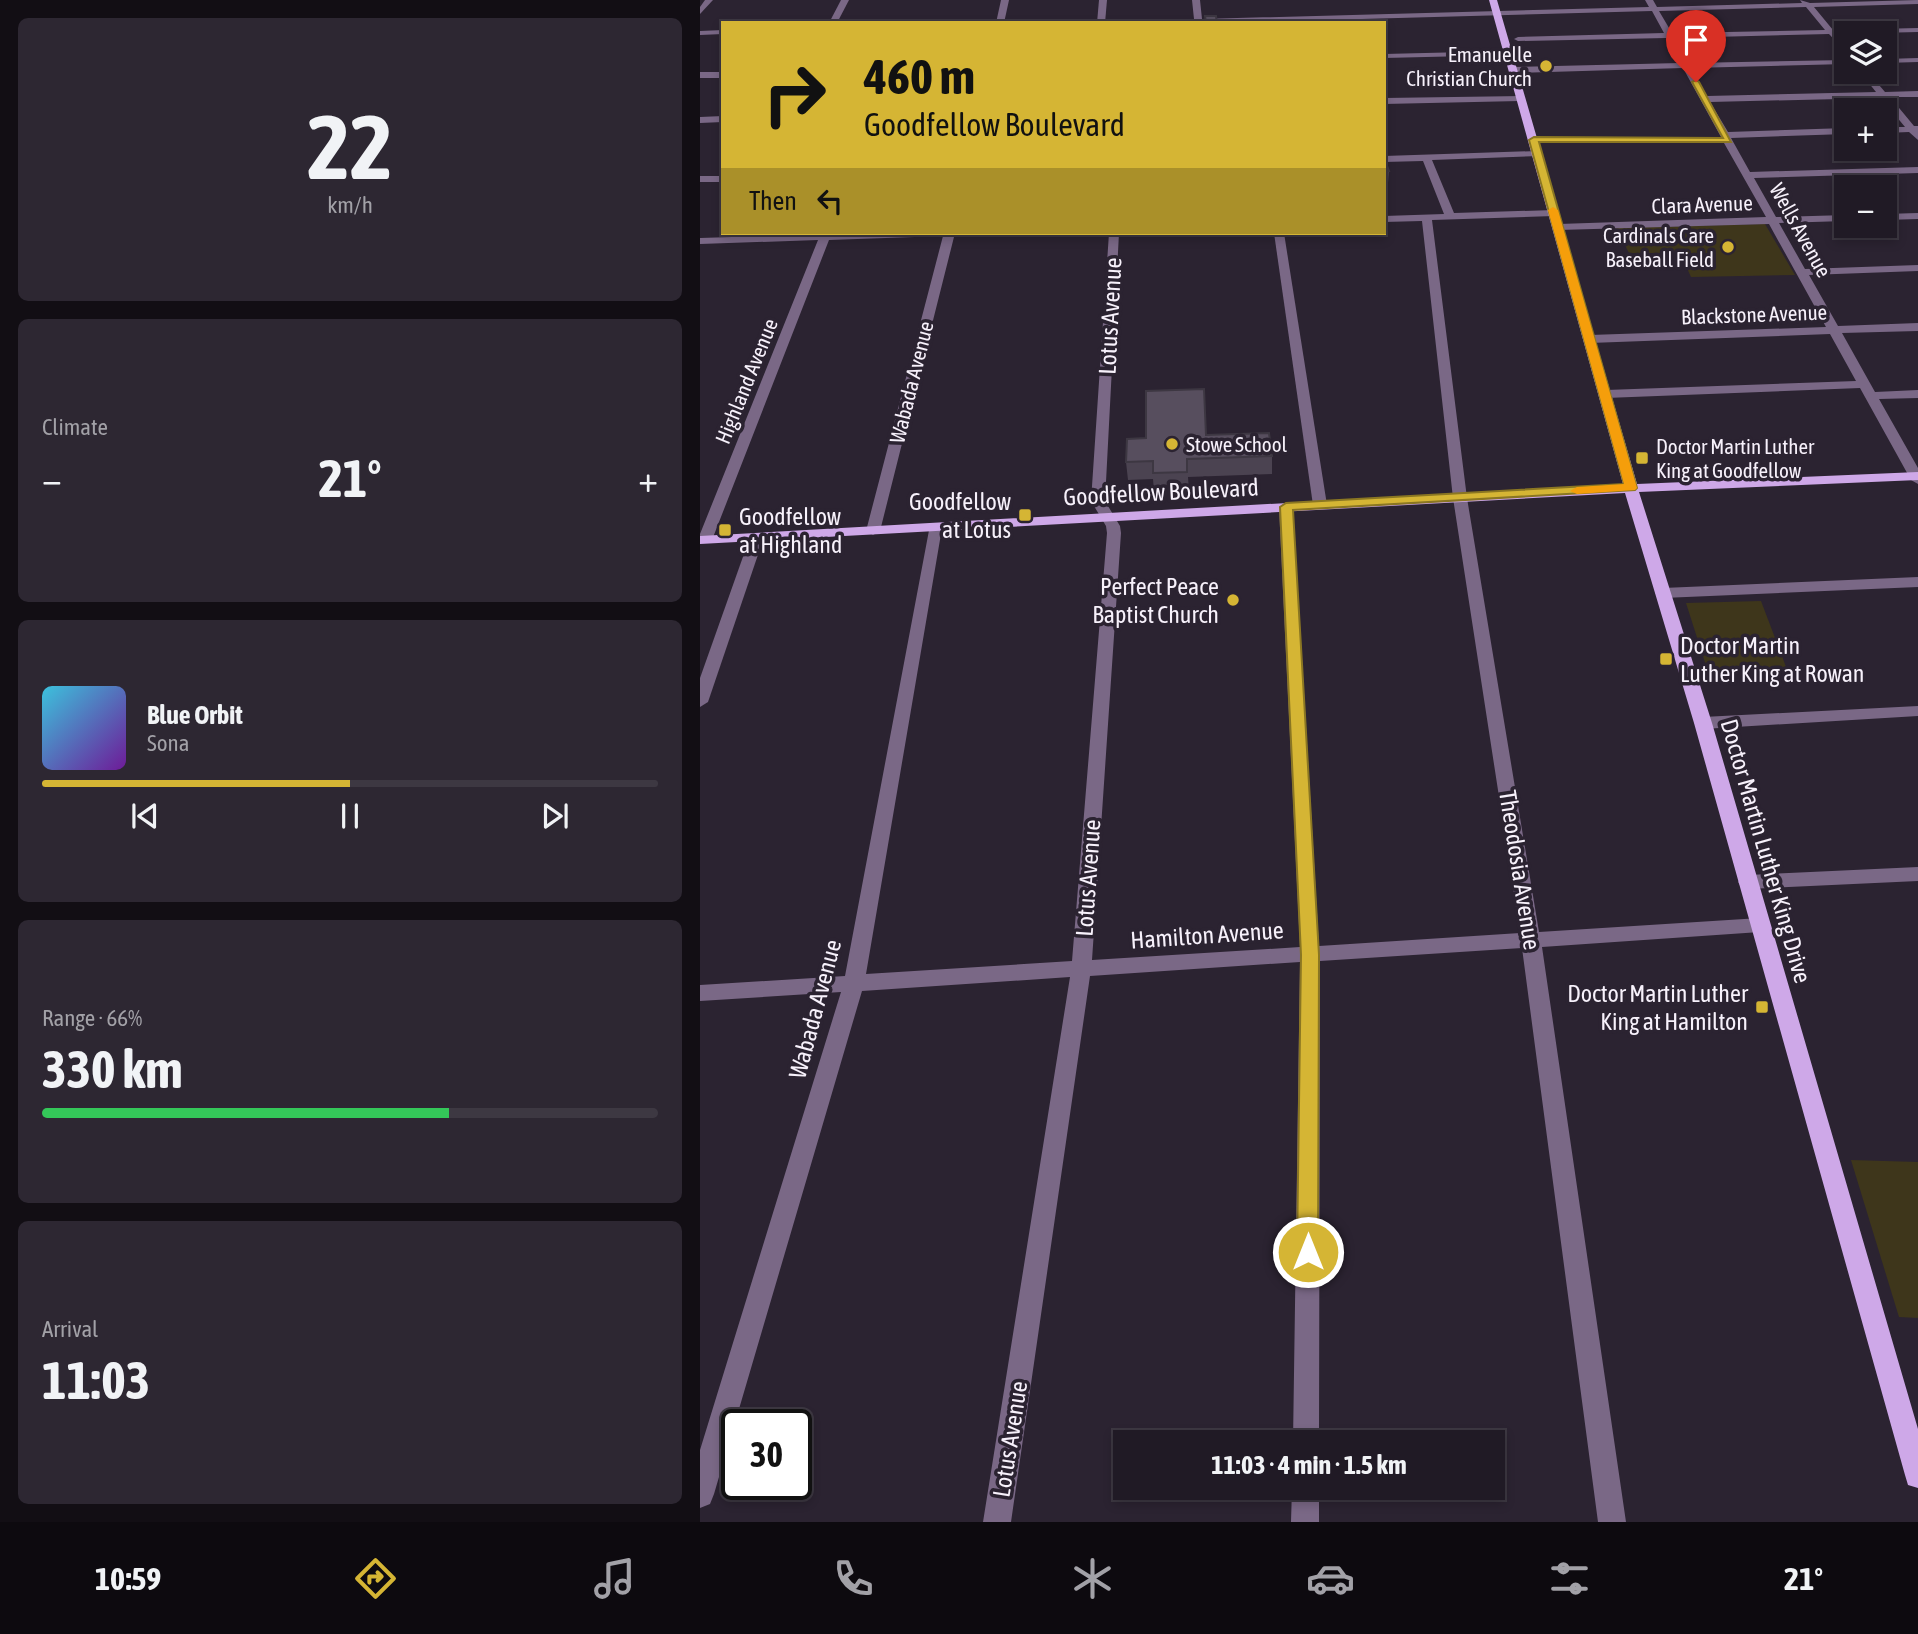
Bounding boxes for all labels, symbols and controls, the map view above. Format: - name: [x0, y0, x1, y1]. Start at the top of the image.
- pin: [1666, 10, 1726, 82]
- icon: arrive: [1677, 21, 1715, 59]
- map controls: [1834, 21, 1897, 238]
- button: layers: [1834, 21, 1897, 84]
- place label: Emanuelle Christian Church: [1406, 42, 1532, 90]
- text: 460 m: [864, 48, 975, 104]
- icon: right: [749, 49, 840, 140]
- marker: Emanuelle Christian Church: [1538, 58, 1554, 74]
- text: 22: [307, 94, 393, 198]
- button: +: [1834, 98, 1897, 161]
- text: Goodfellow Boulevard: [864, 106, 1125, 143]
- button: −: [1834, 175, 1897, 238]
- street label: Wells Avenue: [1765, 179, 1837, 281]
- icon: left: [811, 182, 849, 220]
- text: Then: [749, 186, 797, 216]
- street label: Clara Avenue: [1651, 190, 1753, 218]
- text: km/h: [327, 192, 373, 218]
- place label: Cardinals Care Baseball Field: [1603, 223, 1714, 271]
- marker: Cardinals Care Baseball Field: [1720, 239, 1736, 255]
- street label: Lotus Avenue: [1093, 257, 1127, 375]
- street label: Blackstone Avenue: [1681, 299, 1827, 329]
- street label: Highland Avenue: [710, 315, 782, 447]
- street label: Wabada Avenue: [884, 319, 938, 445]
- text: Climate: [42, 414, 108, 440]
- place label: Stowe School: [1186, 432, 1288, 456]
- place label: Doctor Martin Luther King at Goodfellow: [1656, 434, 1815, 482]
- marker: Stowe School: [1164, 436, 1180, 452]
- text: 21°: [318, 448, 382, 508]
- marker: Doctor Martin Luther King at Goodfellow: [1634, 450, 1650, 466]
- text: −: [42, 457, 62, 500]
- text: +: [638, 457, 658, 500]
- street label: Goodfellow Boulevard: [1063, 473, 1259, 511]
- place label: Goodfellow at Lotus: [909, 488, 1011, 543]
- place label: Goodfellow at Highland: [739, 503, 842, 558]
- marker: Goodfellow at Lotus: [1017, 507, 1033, 523]
- marker: Goodfellow at Highland: [717, 522, 733, 538]
- place label: Perfect Peace Baptist Church: [1092, 573, 1219, 628]
- marker: Perfect Peace Baptist Church: [1225, 592, 1241, 608]
- place label: Doctor Martin Luther King at Rowan: [1680, 632, 1865, 687]
- marker: Doctor Martin Luther King at Rowan: [1658, 651, 1674, 667]
- text: Blue Orbit: [147, 700, 243, 730]
- street label: Doctor Martin Luther King Drive: [1715, 716, 1817, 986]
- text: Sona: [147, 730, 189, 756]
- street label: Theodosia Avenue: [1494, 788, 1546, 952]
- icon: previous: [126, 797, 164, 835]
- icon: pause: [331, 797, 369, 835]
- icon: next: [536, 797, 574, 835]
- street label: Lotus Avenue: [1070, 819, 1106, 937]
- street label: Hamilton Avenue: [1129, 916, 1285, 954]
- street label: Wabada Avenue: [784, 937, 846, 1081]
- place label: Doctor Martin Luther King at Hamilton: [1567, 980, 1749, 1035]
- marker: Doctor Martin Luther King at Hamilton: [1754, 999, 1770, 1015]
- text: Range · 66%: [42, 1005, 142, 1031]
- text: 330 km: [42, 1039, 183, 1099]
- position arrow: [1271, 1215, 1345, 1289]
- text: Arrival: [42, 1316, 98, 1342]
- text: 11:03: [42, 1350, 150, 1410]
- street label: Lotus Avenue: [987, 1379, 1033, 1499]
- speed limit sign: 30: [721, 1409, 812, 1500]
- text: 11:03 · 4 min · 1.5 km: [1211, 1450, 1407, 1480]
- icon: directions: [351, 1554, 400, 1603]
- icon: music: [590, 1554, 639, 1603]
- icon: phone: [829, 1554, 878, 1603]
- icon: climate: [1068, 1554, 1117, 1603]
- icon: car: [1306, 1554, 1355, 1603]
- icon: filters: [1545, 1554, 1594, 1603]
- text: 10:59: [95, 1560, 161, 1597]
- text: 21°: [1784, 1560, 1823, 1597]

